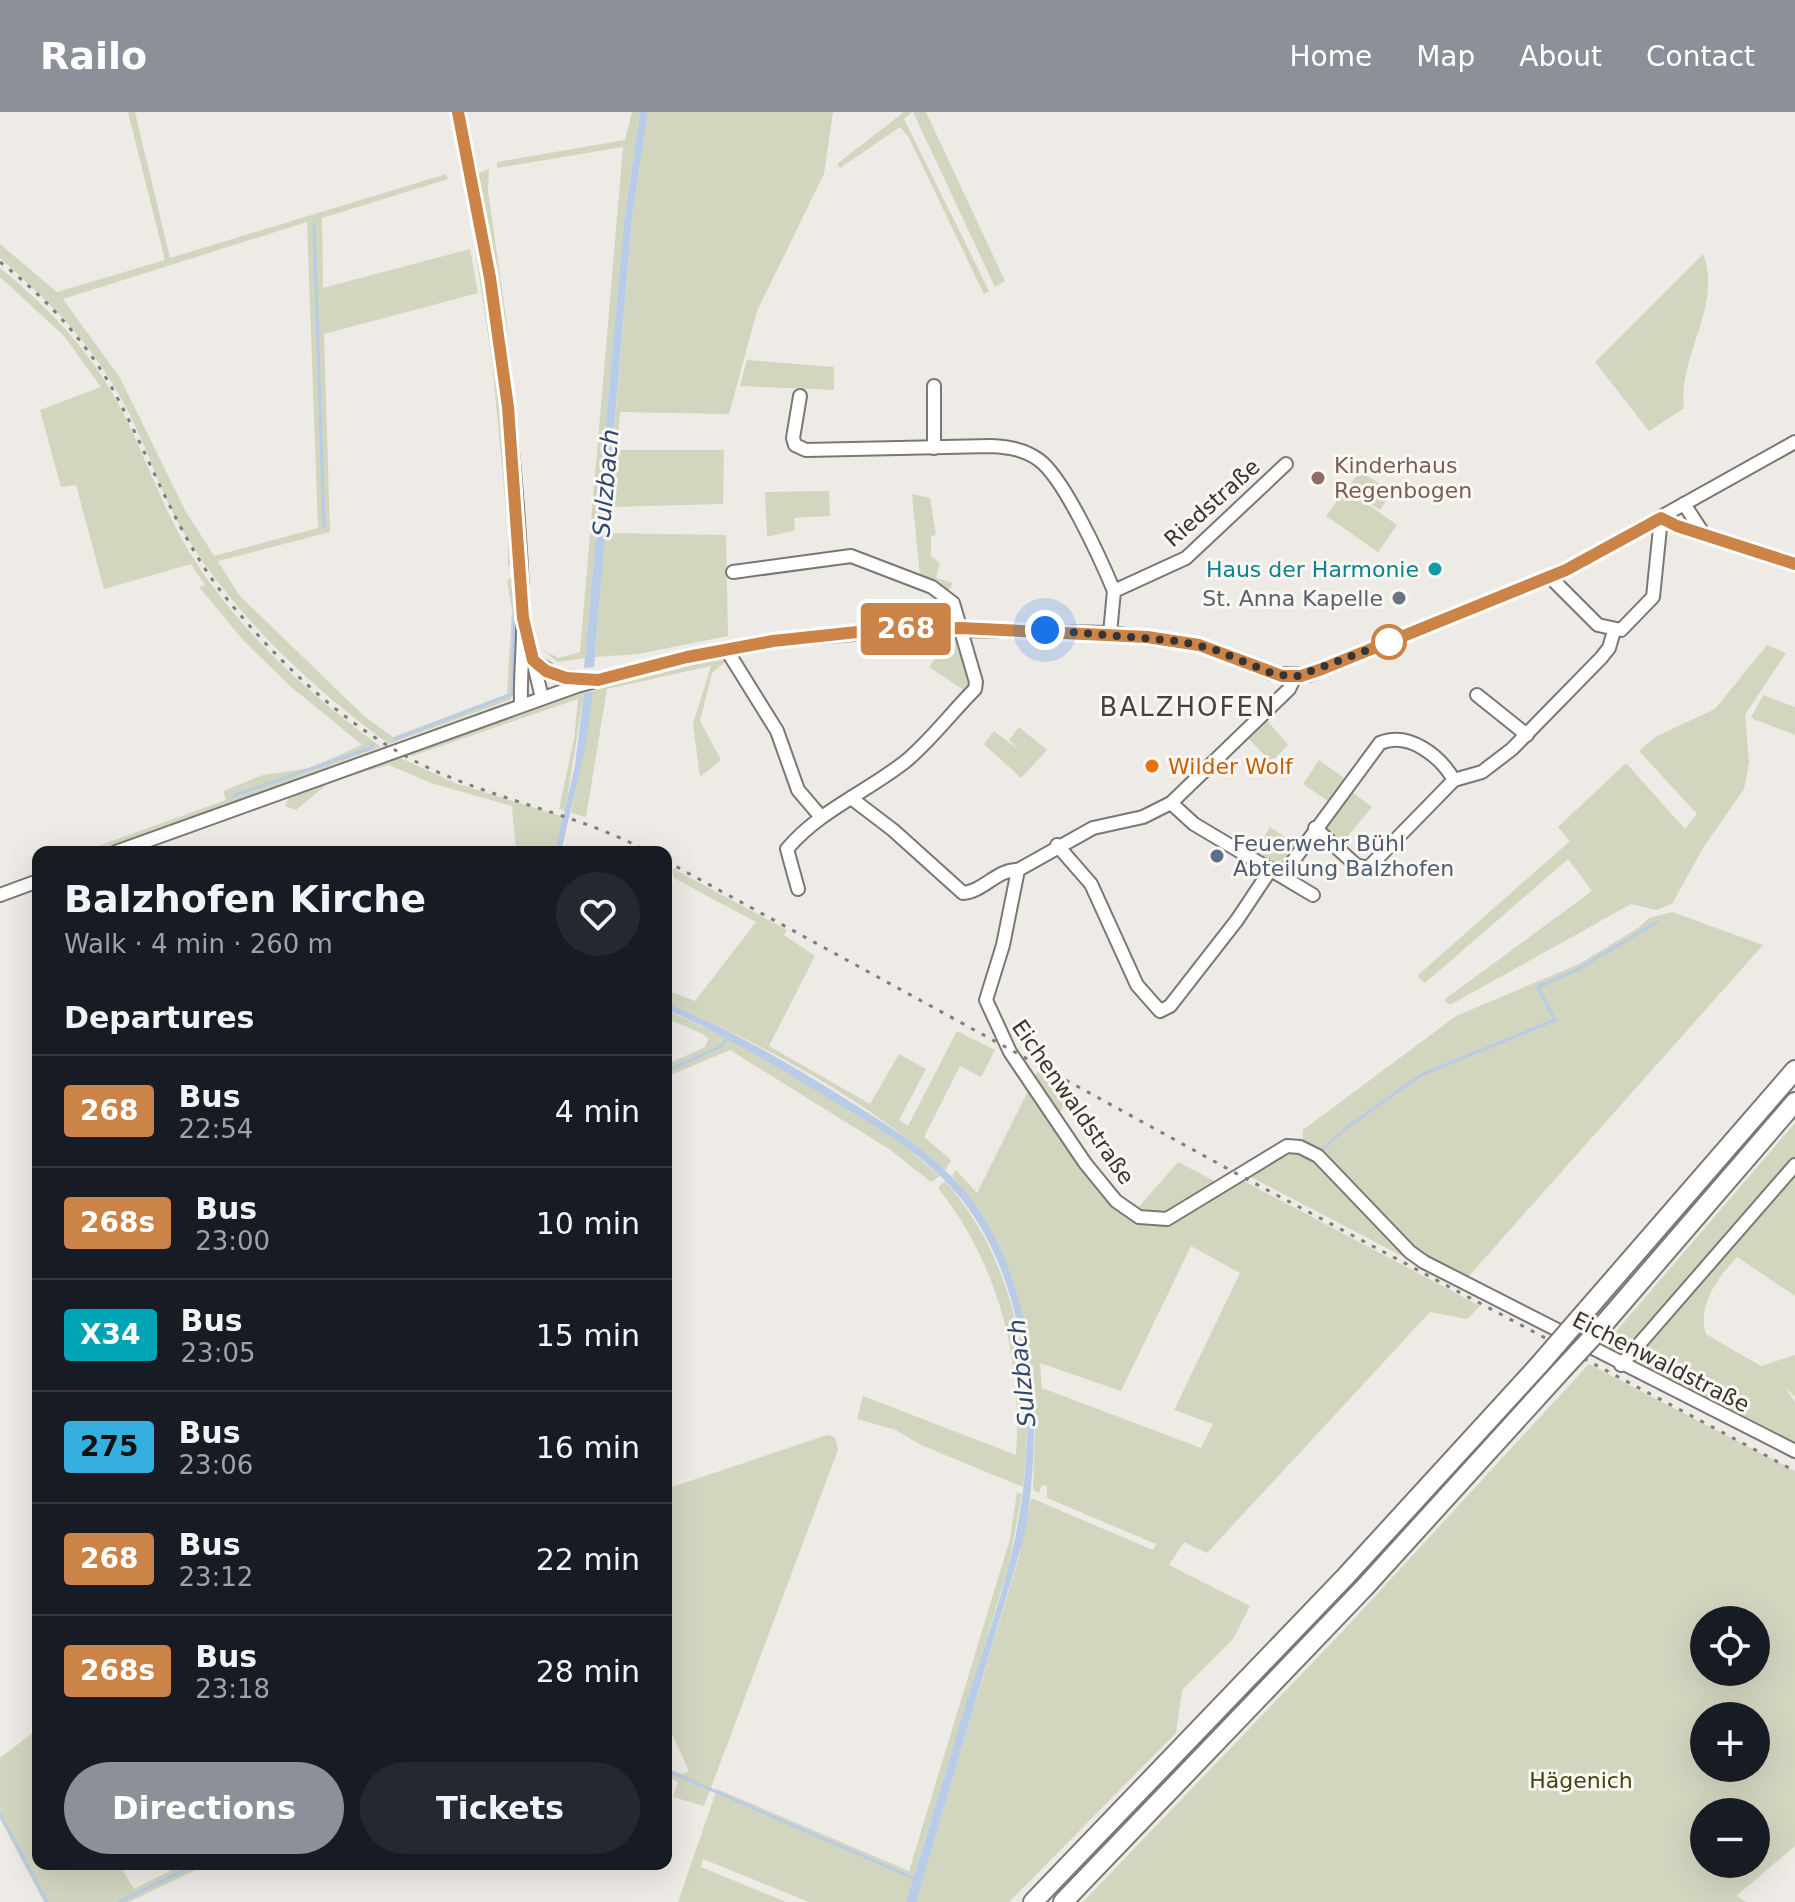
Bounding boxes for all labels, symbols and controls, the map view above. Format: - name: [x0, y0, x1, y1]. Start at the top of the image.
- text: Railo: [40, 34, 147, 78]
- text: Home: [1289, 40, 1372, 73]
- text: Map: [1416, 40, 1475, 73]
- text: About: [1519, 40, 1602, 73]
- text: Contact: [1646, 40, 1755, 73]
- water label: Sulzbach: [587, 428, 625, 538]
- place label: Kinderhaus Regenbogen: [1334, 453, 1472, 503]
- street label: Riedstraße: [1159, 454, 1265, 552]
- marker: Kinderhaus Regenbogen: [1309, 469, 1327, 487]
- place label: Haus der Harmonie: [1206, 557, 1419, 582]
- marker: Haus der Harmonie: [1426, 560, 1444, 578]
- place label: St. Anna Kapelle: [1202, 586, 1383, 611]
- marker: St. Anna Kapelle: [1390, 589, 1408, 607]
- line badge: 268: [860, 603, 952, 655]
- your location: [1025, 610, 1065, 650]
- text: 268: [877, 612, 935, 645]
- unlabelled marker: [1372, 625, 1406, 659]
- district label: BALZHOFEN: [1100, 692, 1276, 722]
- place label: Wilder Wolf: [1168, 754, 1294, 779]
- marker: Wilder Wolf: [1143, 757, 1161, 775]
- place label: Feuerwehr Bühl Abteilung Balzhofen: [1233, 831, 1454, 881]
- marker: Feuerwehr Bühl Abteilung Balzhofen: [1208, 847, 1226, 865]
- button: heart: [556, 872, 640, 956]
- text: Balzhofen Kirche: [64, 877, 426, 921]
- text: Walk · 4 min · 260 m: [64, 929, 333, 959]
- text: Departures: [64, 1000, 254, 1035]
- street label: Eichenwaldstraße: [1007, 1015, 1139, 1189]
- text: Bus: [178, 1079, 241, 1114]
- text: 268: [80, 1094, 138, 1127]
- text: 4 min: [555, 1094, 640, 1129]
- text: 22:54: [178, 1114, 253, 1144]
- text: Bus: [195, 1191, 257, 1226]
- text: 268s: [80, 1206, 155, 1239]
- text: 10 min: [536, 1206, 640, 1241]
- text: 23:00: [195, 1226, 270, 1256]
- text: Bus: [181, 1303, 243, 1338]
- street label: Eichenwaldstraße: [1568, 1307, 1754, 1417]
- text: X34: [80, 1318, 141, 1351]
- text: 15 min: [536, 1318, 640, 1353]
- water label: Sulzbach: [1002, 1318, 1042, 1428]
- text: 23:05: [181, 1338, 256, 1368]
- text: Bus: [178, 1415, 241, 1450]
- text: 275: [80, 1430, 138, 1463]
- text: 16 min: [536, 1430, 640, 1465]
- text: 23:06: [178, 1450, 253, 1480]
- text: Bus: [178, 1527, 241, 1562]
- text: 268: [80, 1542, 138, 1575]
- text: 22 min: [536, 1542, 640, 1577]
- text: 23:12: [178, 1562, 253, 1592]
- map controls: [1690, 1606, 1770, 1878]
- button: locate: [1690, 1606, 1770, 1686]
- text: Bus: [195, 1639, 257, 1674]
- text: 268s: [80, 1654, 155, 1687]
- text: 28 min: [536, 1654, 640, 1689]
- text: 23:18: [195, 1674, 270, 1704]
- button: +: [1690, 1702, 1770, 1782]
- button: Directions: [64, 1762, 344, 1854]
- button: Tickets: [360, 1762, 640, 1854]
- park label: Hägenich: [1529, 1768, 1633, 1793]
- button: −: [1690, 1798, 1770, 1878]

